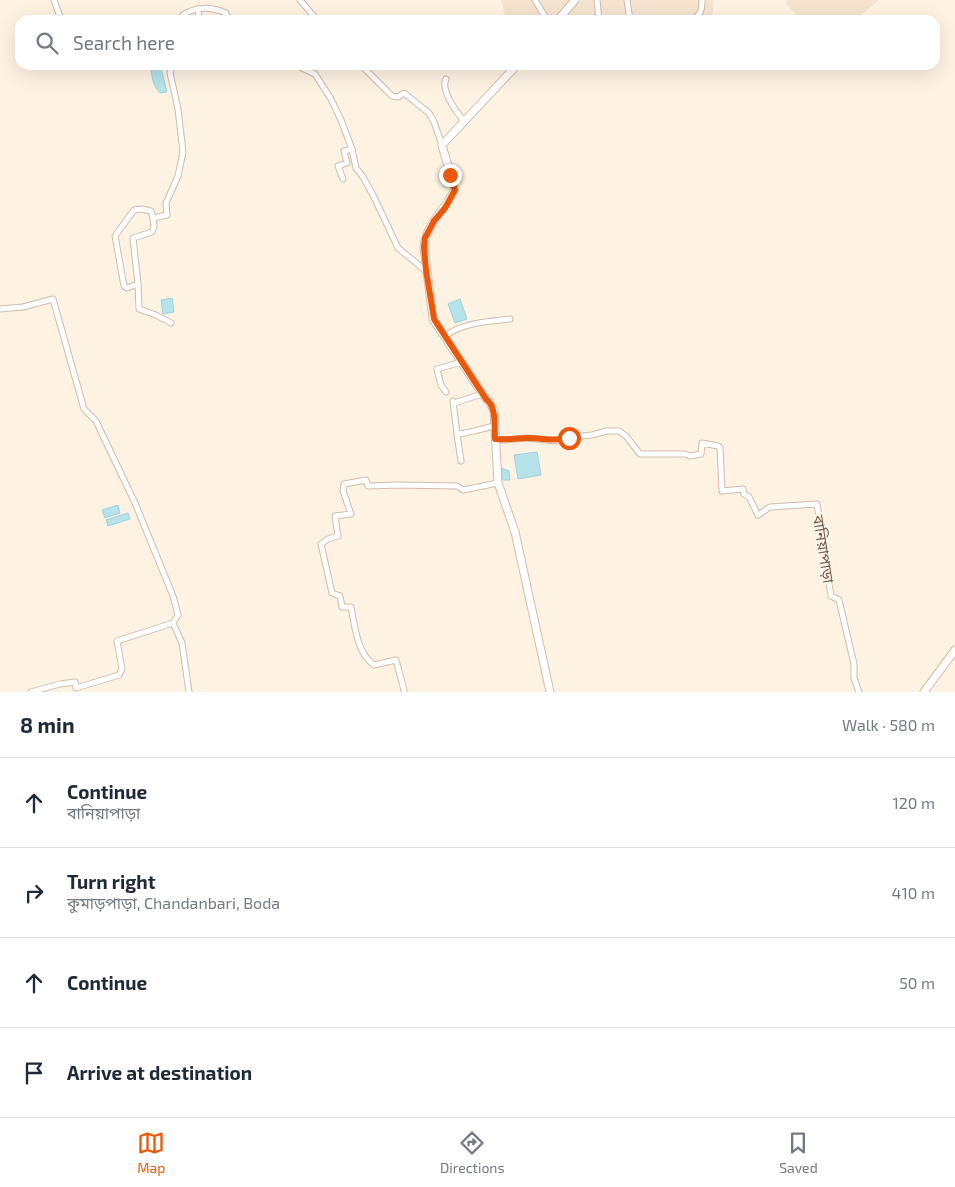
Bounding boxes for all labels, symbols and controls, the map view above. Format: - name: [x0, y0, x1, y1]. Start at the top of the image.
- search box: [15, 15, 940, 70]
- icon: search: [33, 29, 61, 57]
- text: Search here: [73, 31, 175, 54]
- route end: [439, 164, 462, 187]
- route start: [558, 427, 581, 450]
- street label: বানিয়াপাড়া: [810, 513, 838, 585]
- text: 8 min: [20, 712, 75, 737]
- text: Walk · 580 m: [842, 715, 935, 734]
- text: Continue: [67, 780, 147, 803]
- icon: ahead: [20, 789, 48, 817]
- text: 120 m: [892, 793, 935, 812]
- text: বানিয়াপাড়া: [67, 803, 140, 822]
- text: Turn right: [67, 870, 155, 893]
- icon: right: [20, 879, 48, 907]
- text: 410 m: [892, 883, 935, 902]
- text: কুমাড়পাড়া, Chandanbari, Boda: [67, 893, 280, 912]
- icon: ahead: [20, 969, 48, 997]
- text: Continue: [67, 971, 147, 994]
- text: 50 m: [899, 973, 935, 992]
- icon: arrive: [20, 1059, 48, 1087]
- text: Arrive at destination: [67, 1061, 252, 1084]
- tab: Map: [137, 1129, 165, 1176]
- tab: Directions: [440, 1129, 505, 1176]
- tab: Saved: [779, 1129, 818, 1176]

